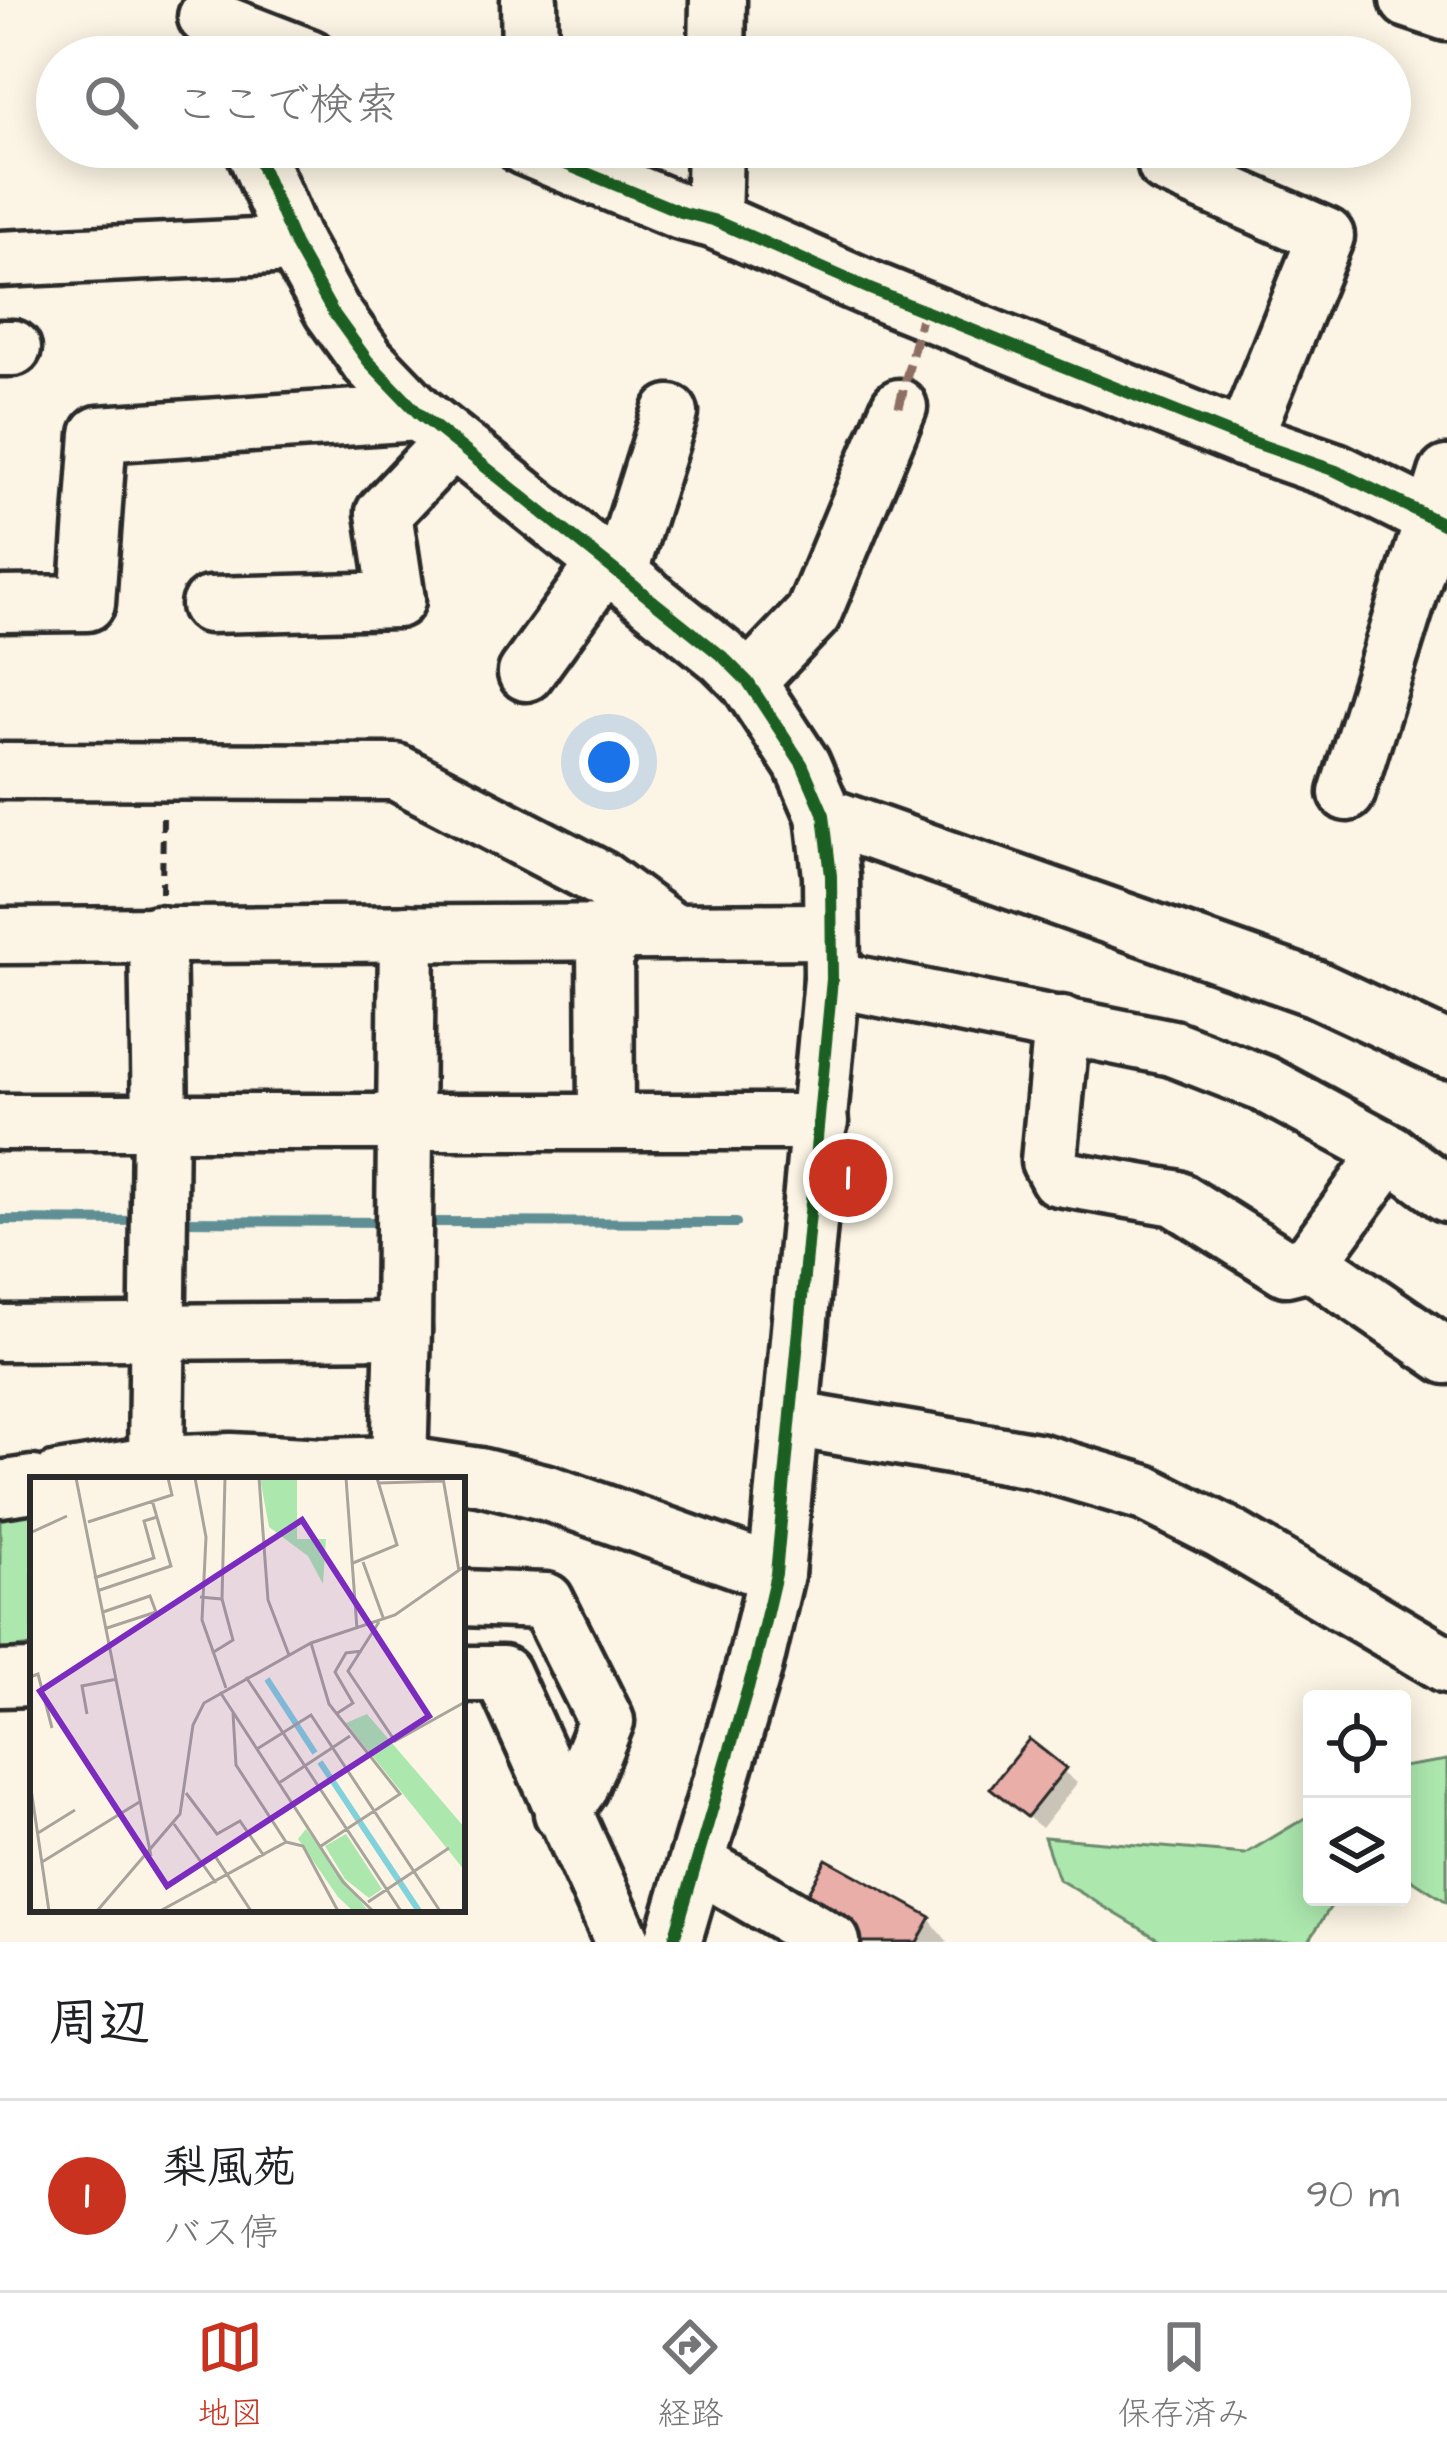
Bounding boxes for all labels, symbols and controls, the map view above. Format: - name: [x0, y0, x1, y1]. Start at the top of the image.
- search box: [36, 36, 1411, 168]
- icon: search: [78, 69, 144, 135]
- text: ここで検索: [174, 75, 399, 137]
- your location: [579, 732, 639, 792]
- pin: 1: [809, 1133, 887, 1223]
- inset map: [30, 1477, 465, 1912]
- map controls: [1303, 1690, 1411, 1906]
- button: locate: [1303, 1690, 1411, 1798]
- button: layers: [1303, 1798, 1411, 1906]
- text: 周辺: [48, 1989, 150, 2060]
- text: 梨風苑: [162, 2138, 297, 2200]
- text: 1: [85, 2169, 90, 2223]
- text: 90 m: [1306, 2169, 1399, 2223]
- text: バス停: [162, 2207, 279, 2261]
- tab: 地図: [197, 2314, 263, 2437]
- tab: 経路: [657, 2314, 723, 2437]
- tab: 保存済み: [1118, 2314, 1250, 2437]

